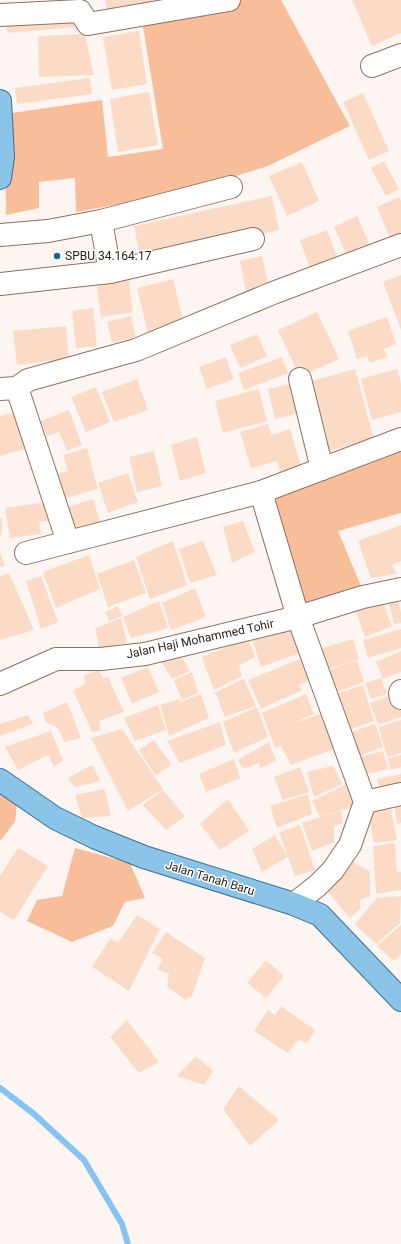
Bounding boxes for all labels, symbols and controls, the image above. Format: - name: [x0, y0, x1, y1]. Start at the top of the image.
- place label: SPBU 34.164.17: [65, 249, 152, 263]
- marker: SPBU 34.164.17: [52, 251, 62, 261]
- street label: Jalan Haji Mohammed Tohir: [125, 617, 275, 661]
- street label: Jalan Tanah Baru: [164, 858, 256, 898]

